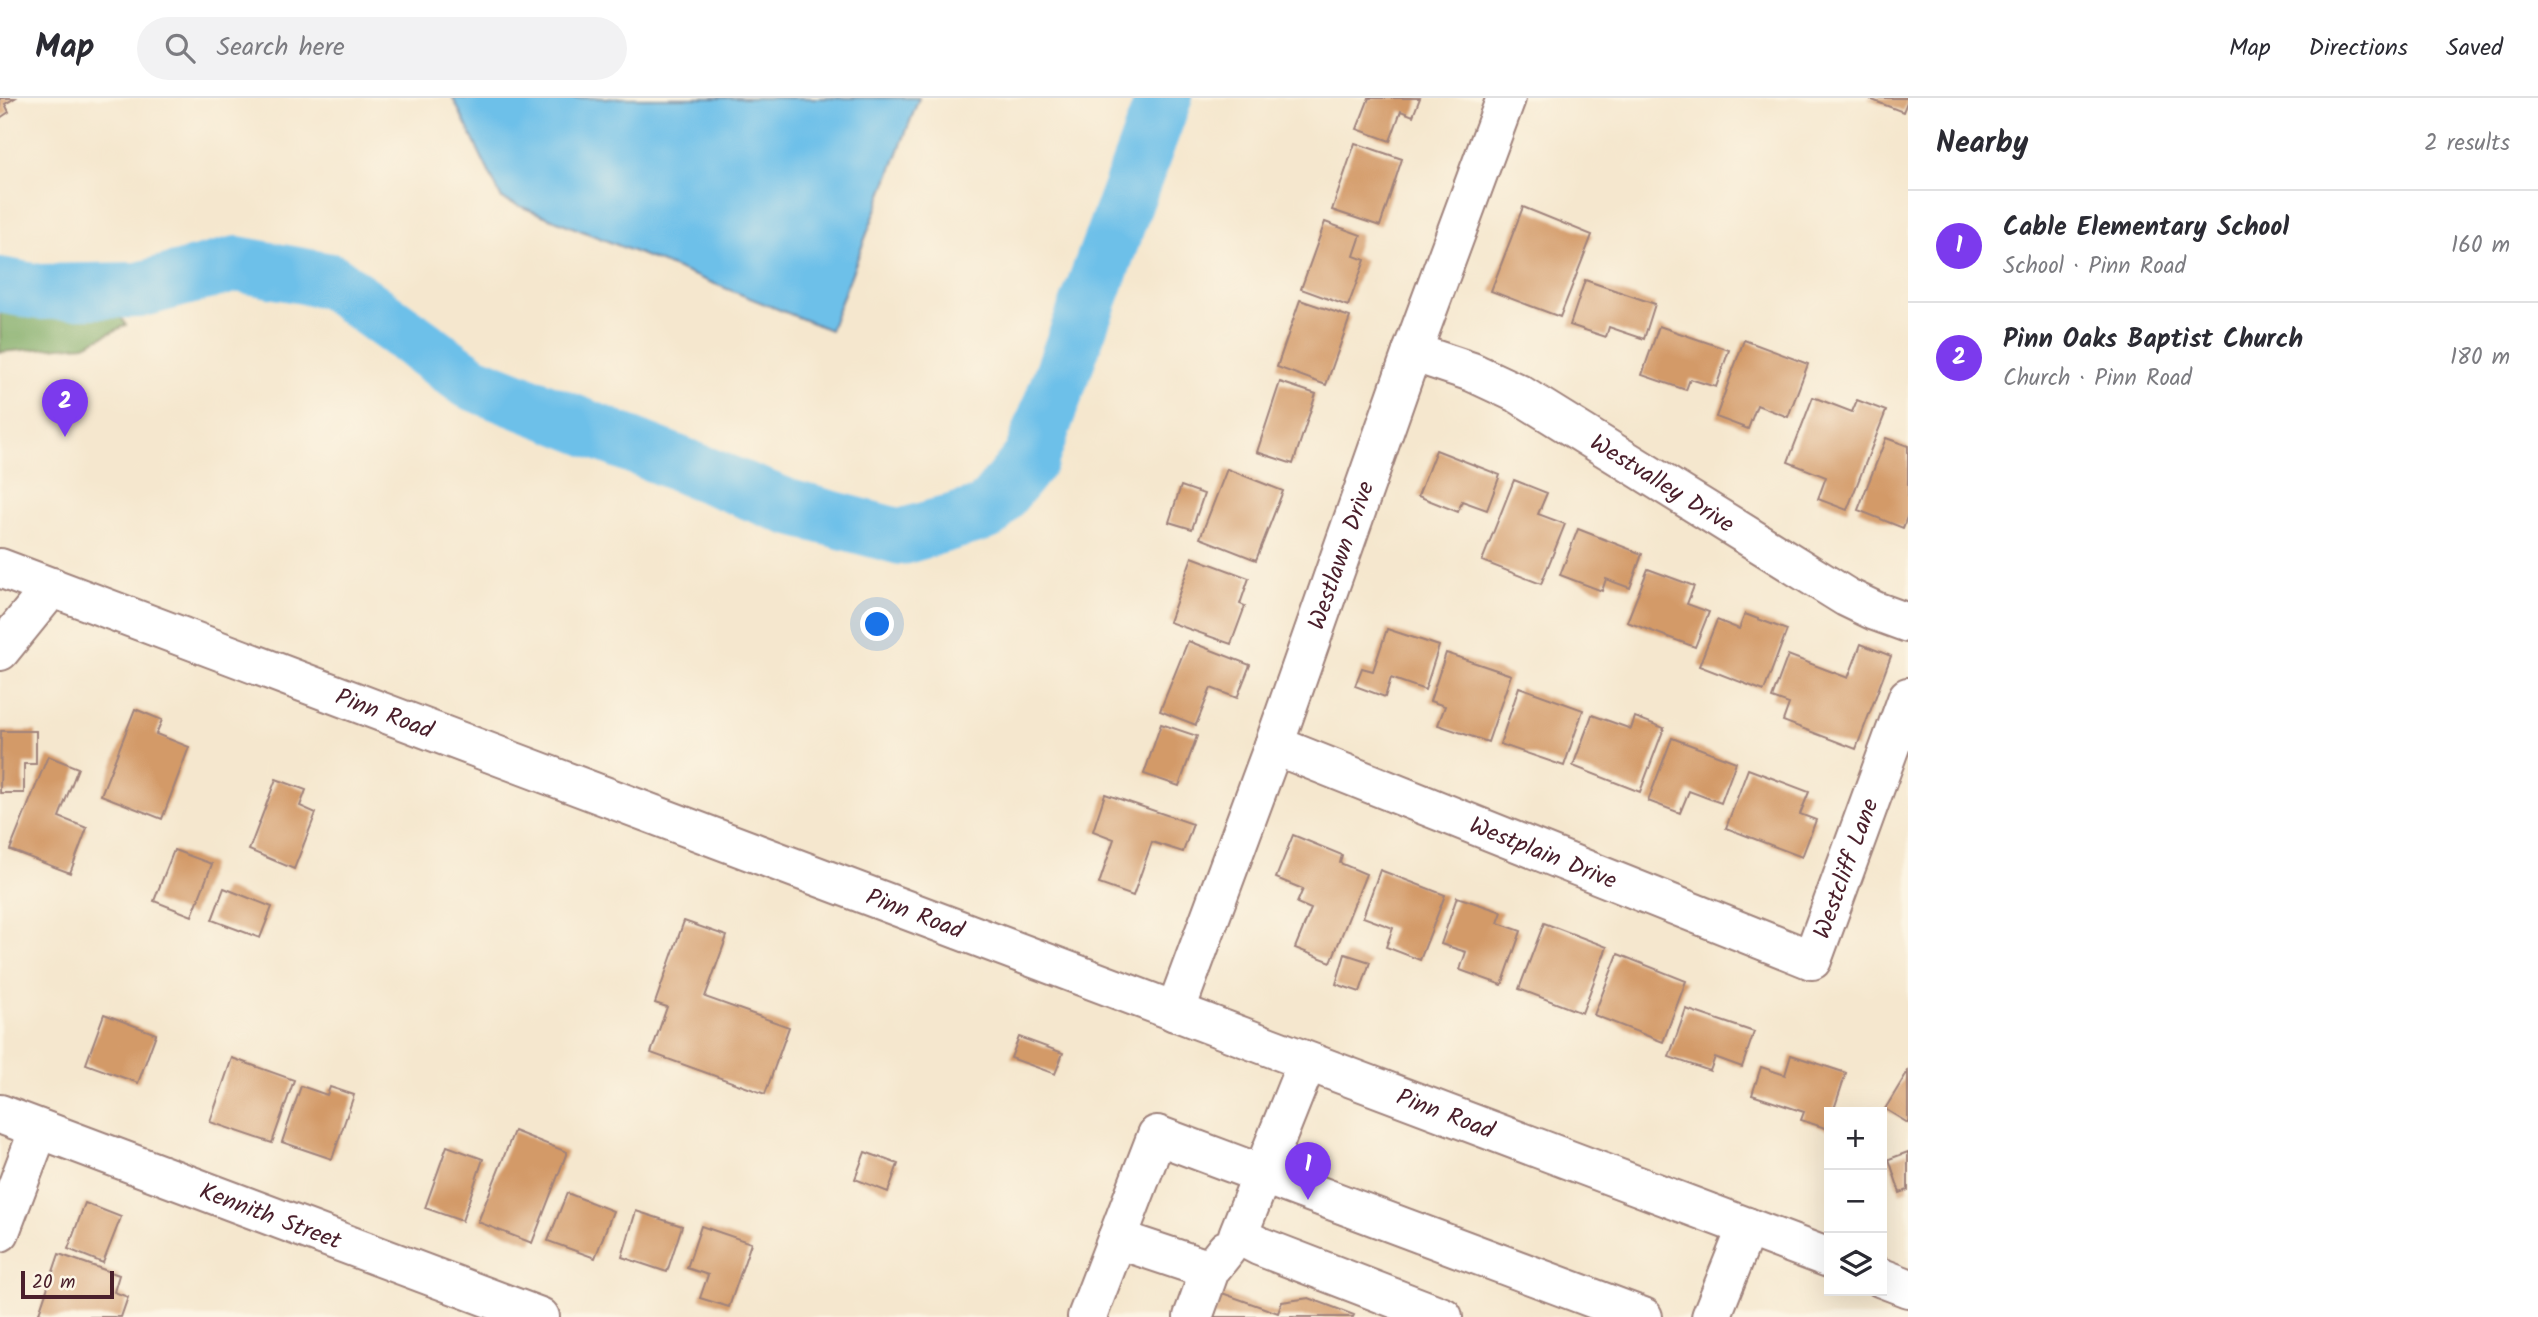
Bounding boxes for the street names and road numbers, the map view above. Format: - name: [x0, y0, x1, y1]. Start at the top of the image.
- street label: Westvalley Drive: [1582, 424, 1742, 544]
- street label: Westlawn Drive: [1298, 476, 1386, 635]
- street label: Pinn Road: [329, 678, 440, 751]
- street label: Westcliff Lane: [1803, 793, 1890, 945]
- street label: Westplain Drive: [1463, 807, 1623, 901]
- street label: Pinn Road: [860, 878, 970, 951]
- street label: Pinn Road: [1390, 1078, 1501, 1151]
- street label: Kennith Street: [193, 1173, 347, 1262]

